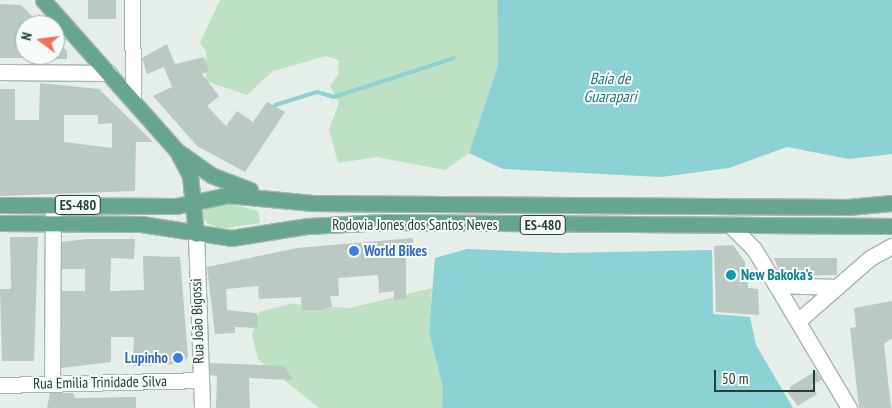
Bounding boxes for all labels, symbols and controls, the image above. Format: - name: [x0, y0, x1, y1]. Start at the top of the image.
- north arrow: [15, 15, 65, 65]
- text: N: [17, 30, 36, 42]
- water label: Baía de Guarapari: [583, 68, 637, 106]
- road number: ES-480: [54, 194, 102, 216]
- road number: ES-480: [519, 214, 567, 236]
- street label: Rodovia Jones dos Santos Neves: [332, 216, 498, 234]
- place label: World Bikes: [364, 242, 427, 260]
- marker: World Bikes: [348, 245, 360, 257]
- place label: New Bakoka's: [741, 266, 813, 284]
- marker: New Bakoka's: [725, 269, 737, 281]
- street label: Rua João Bigossi: [187, 278, 207, 364]
- place label: Lupinho: [125, 349, 168, 367]
- marker: Lupinho: [172, 352, 184, 364]
- scale bar: [717, 360, 818, 392]
- text: 50 m: [722, 369, 748, 388]
- street label: Rua Emilia Trinidade Silva: [33, 372, 167, 392]

